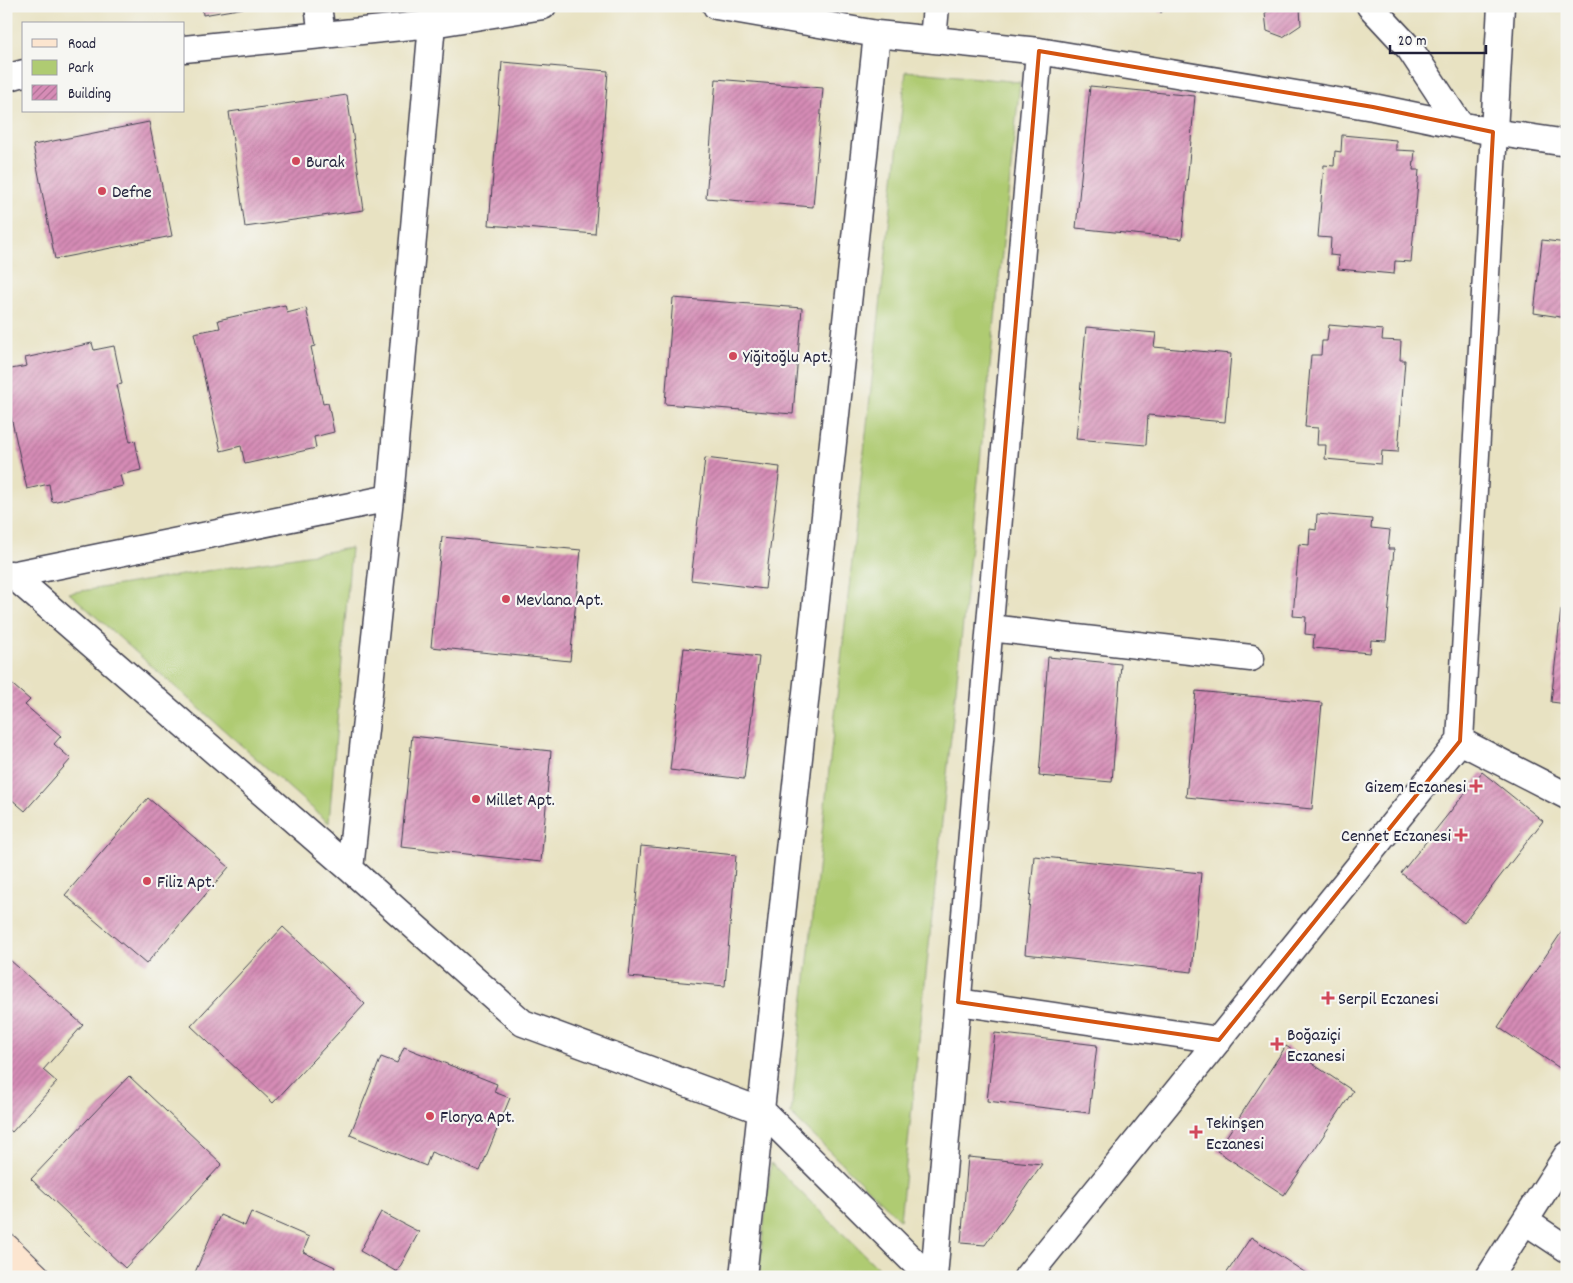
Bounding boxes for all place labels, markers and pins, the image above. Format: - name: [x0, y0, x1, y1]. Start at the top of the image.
- place label: Burak: [306, 151, 345, 176]
- marker: Burak: [290, 155, 302, 167]
- place label: Defne: [112, 181, 152, 206]
- marker: Defne: [96, 185, 108, 197]
- place label: Yiğitoğlu Apt.: [743, 346, 831, 371]
- marker: Yiğitoğlu Apt.: [727, 350, 739, 362]
- place label: Mevlana Apt.: [516, 589, 603, 614]
- marker: Mevlana Apt.: [500, 593, 512, 605]
- place label: Gizem Eczanesi: [1365, 776, 1466, 801]
- marker: Gizem Eczanesi: [1470, 780, 1482, 792]
- place label: Millet Apt.: [486, 789, 555, 814]
- marker: Millet Apt.: [470, 793, 482, 805]
- place label: Cennet Eczanesi: [1341, 825, 1451, 850]
- marker: Cennet Eczanesi: [1455, 829, 1467, 841]
- place label: Filiz Apt.: [157, 871, 215, 896]
- marker: Filiz Apt.: [141, 875, 153, 887]
- place label: Serpil Eczanesi: [1338, 988, 1438, 1013]
- marker: Serpil Eczanesi: [1322, 992, 1334, 1004]
- place label: Boğaziçi Eczanesi: [1287, 1024, 1345, 1070]
- marker: Boğaziçi Eczanesi: [1271, 1038, 1283, 1050]
- place label: Florya Apt.: [440, 1106, 515, 1131]
- marker: Florya Apt.: [424, 1110, 436, 1122]
- place label: Tekinşen Eczanesi: [1206, 1112, 1264, 1158]
- marker: Tekinşen Eczanesi: [1190, 1126, 1202, 1138]

